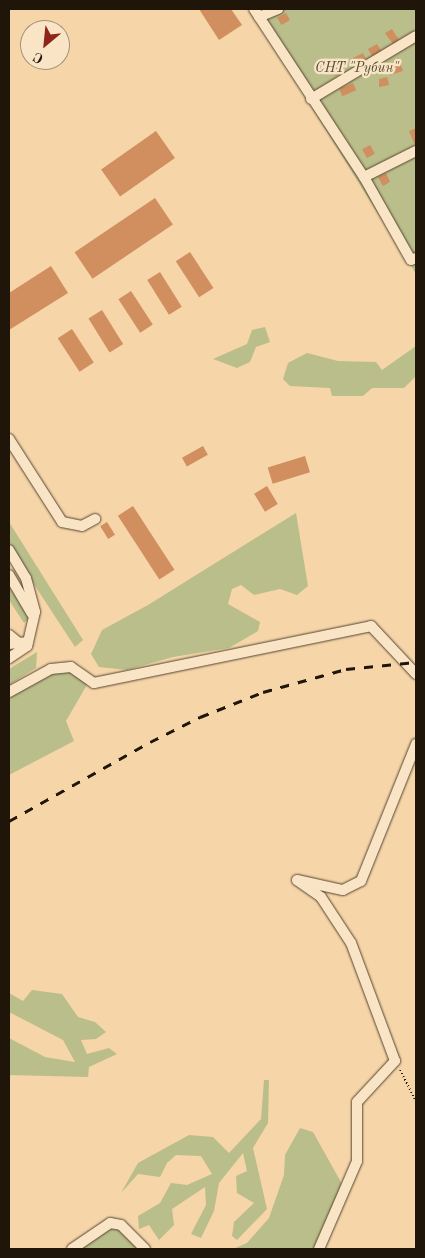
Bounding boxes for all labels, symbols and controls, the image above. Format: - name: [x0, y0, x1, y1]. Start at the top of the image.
- north arrow: [20, 20, 70, 70]
- text: С: [31, 49, 46, 66]
- park label: СНТ "Рубин": [315, 60, 399, 76]

